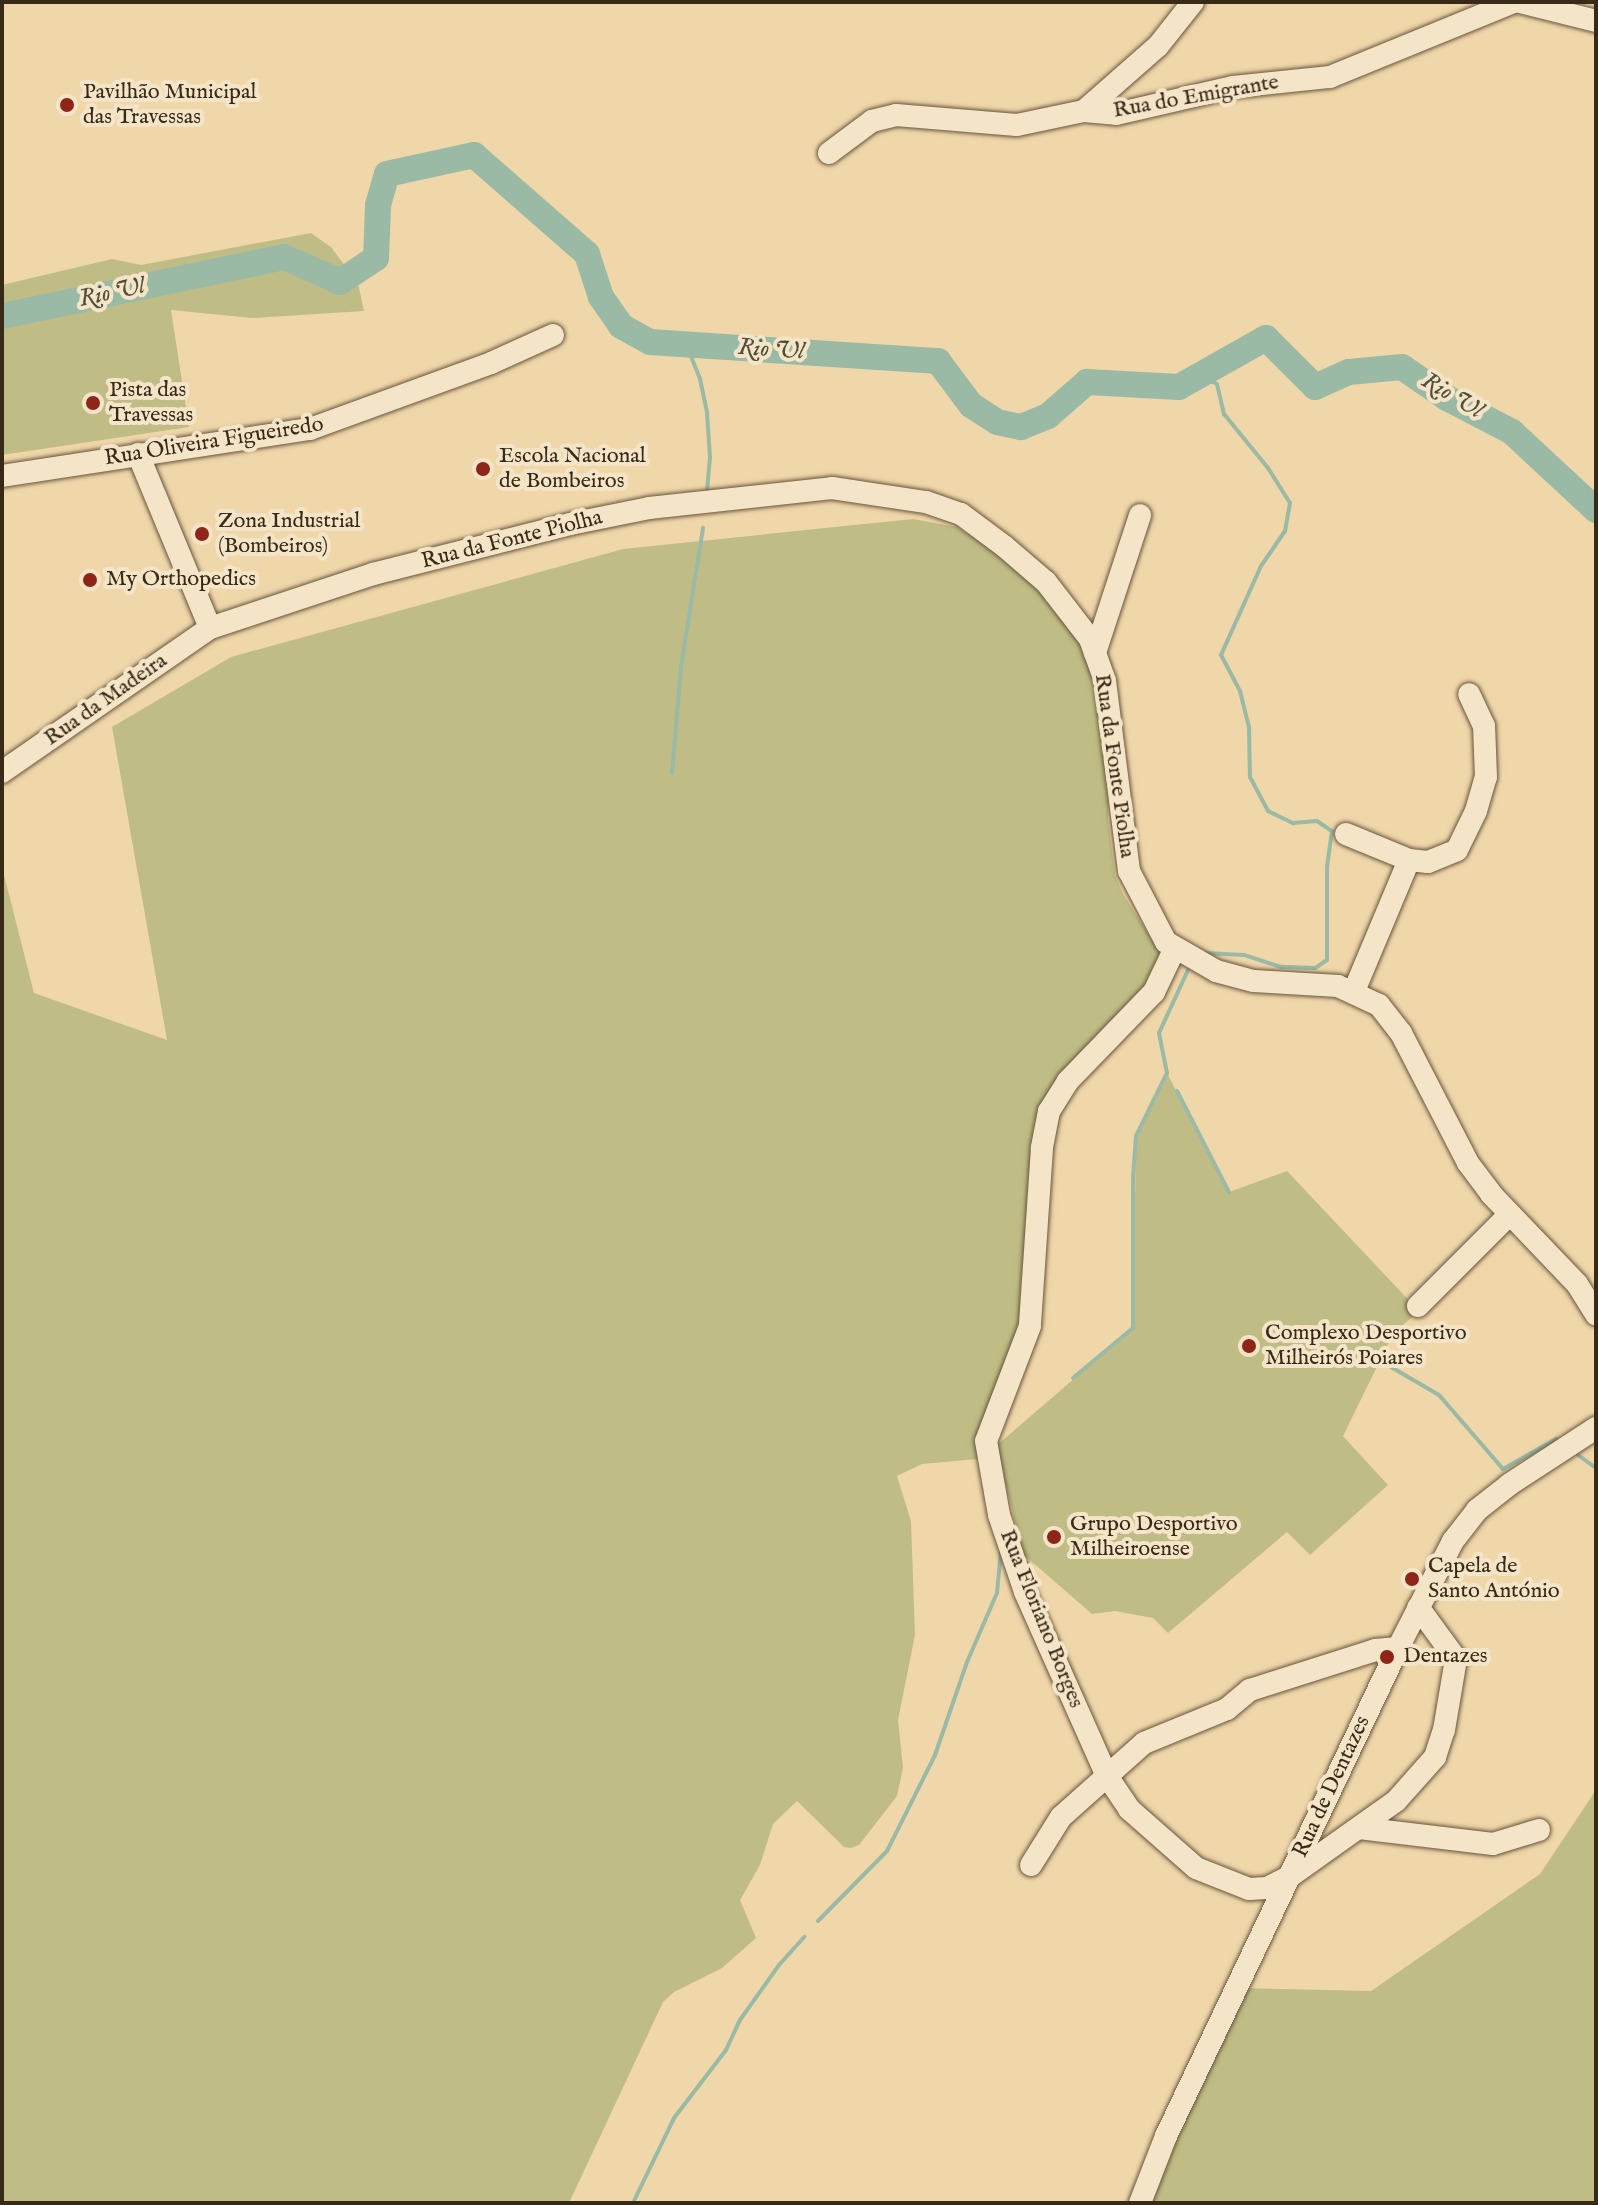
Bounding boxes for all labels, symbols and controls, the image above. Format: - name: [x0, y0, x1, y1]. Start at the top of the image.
- street label: Rua do Emigrante: [1111, 69, 1281, 125]
- place label: Pavilhão Municipal das Travessas: [83, 79, 256, 130]
- marker: Pavilhão Municipal das Travessas: [58, 96, 76, 114]
- water label: Rio Ul: [77, 272, 147, 314]
- water label: Rio Ul: [737, 333, 805, 367]
- water label: Rio Ul: [1416, 367, 1488, 425]
- place label: Pista das Travessas: [109, 377, 193, 428]
- marker: Pista das Travessas: [84, 394, 102, 412]
- street label: Rua Oliveira Figueiredo: [103, 412, 325, 472]
- place label: Escola Nacional de Bombeiros: [499, 443, 646, 494]
- marker: Escola Nacional de Bombeiros: [474, 460, 492, 478]
- street label: Rua da Fonte Piolha: [419, 505, 605, 575]
- place label: Zona Industrial (Bombeiros): [218, 508, 360, 560]
- marker: Zona Industrial (Bombeiros): [193, 525, 211, 543]
- place label: My Orthopedics: [106, 567, 256, 593]
- marker: My Orthopedics: [81, 571, 99, 589]
- street label: Rua da Madeira: [39, 648, 173, 752]
- street label: Rua da Fonte Piolha: [1088, 672, 1140, 860]
- place label: Complexo Desportivo Milheirós Poiares: [1265, 1320, 1467, 1372]
- marker: Complexo Desportivo Milheirós Poiares: [1240, 1337, 1258, 1355]
- place label: Grupo Desportivo Milheiroense: [1070, 1511, 1238, 1562]
- street label: Rua Floriano Borges: [993, 1526, 1089, 1712]
- marker: Grupo Desportivo Milheiroense: [1045, 1528, 1063, 1546]
- place label: Capela de Santo António: [1428, 1553, 1560, 1604]
- marker: Capela de Santo António: [1403, 1570, 1421, 1588]
- place label: Dentazes: [1403, 1644, 1487, 1670]
- marker: Dentazes: [1378, 1648, 1396, 1666]
- street label: Rua de Dentazes: [1288, 1712, 1376, 1862]

